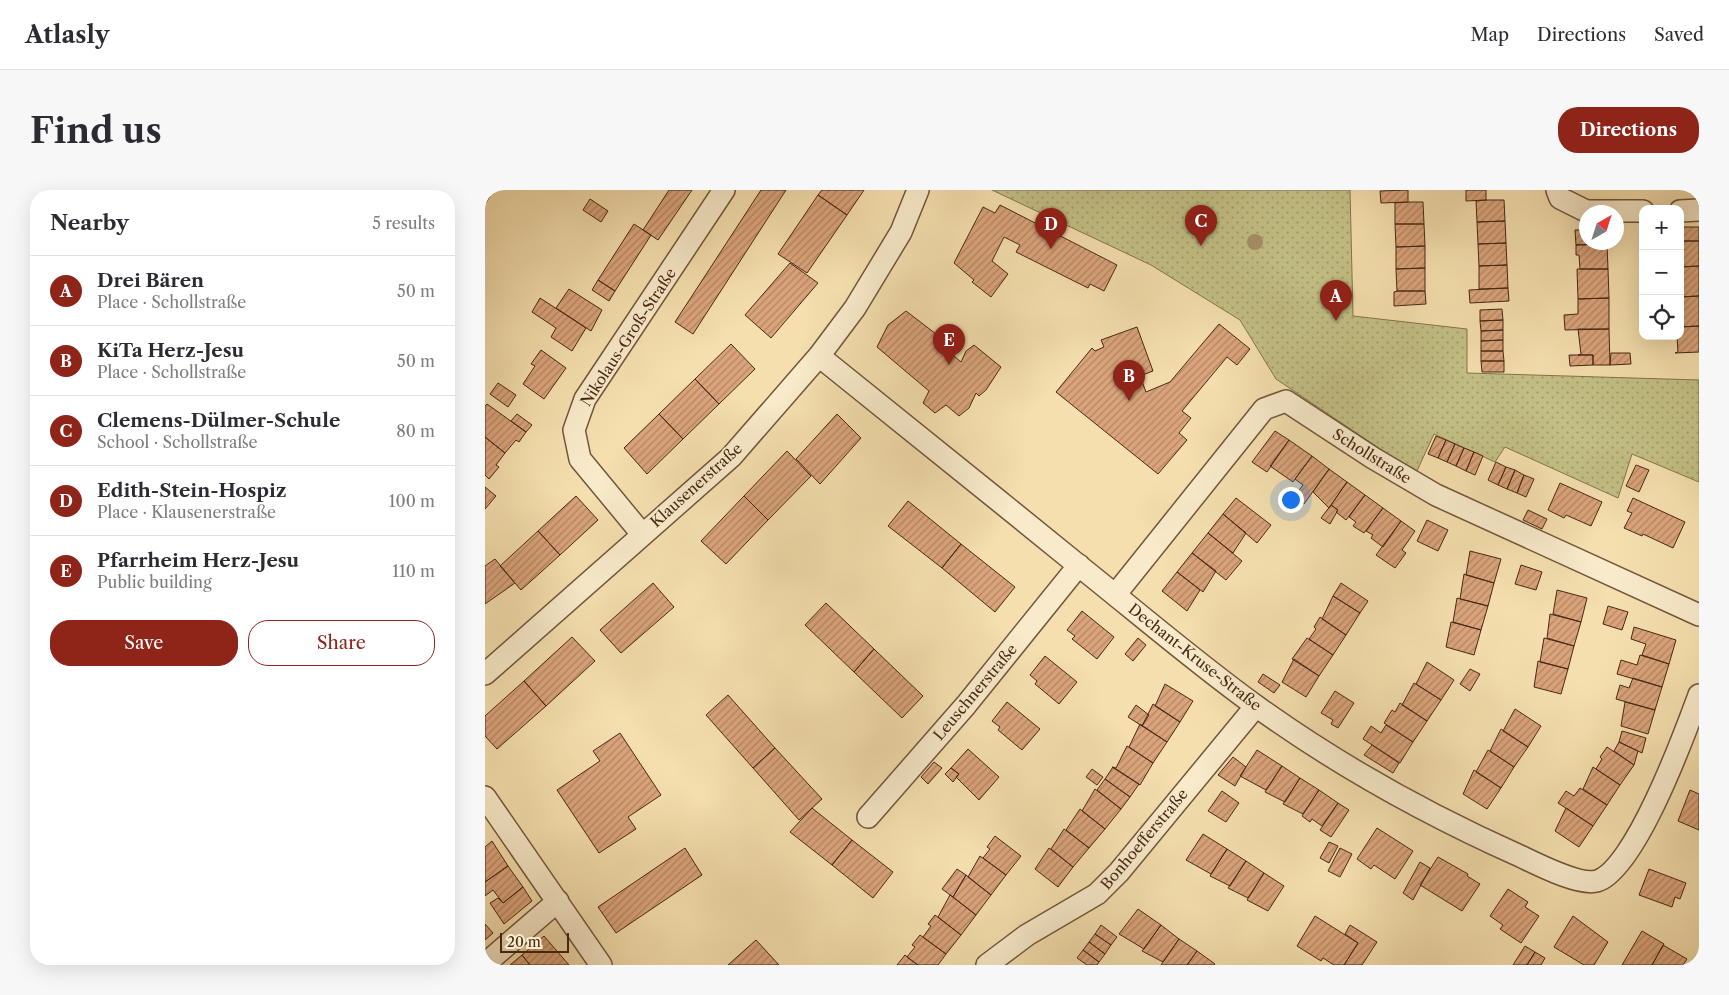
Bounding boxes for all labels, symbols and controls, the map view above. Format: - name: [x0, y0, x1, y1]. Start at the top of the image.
- text: Atlasly: [25, 20, 109, 49]
- text: Map: [1470, 24, 1509, 46]
- text: Directions: [1537, 24, 1626, 46]
- text: Saved: [1654, 24, 1704, 46]
- button: Directions: [1558, 107, 1699, 153]
- text: Find us: [30, 109, 162, 152]
- pin: C: [1185, 205, 1217, 246]
- north arrow: [1579, 205, 1624, 250]
- map controls: [1639, 205, 1684, 340]
- button: +: [1639, 205, 1684, 250]
- pin: D: [1035, 208, 1067, 249]
- text: Nearby: [50, 210, 129, 235]
- text: 5 results: [372, 213, 435, 233]
- button: −: [1639, 250, 1684, 295]
- street label: Nikolaus-Groß-Straße: [576, 264, 680, 410]
- text: Drei Bären: [97, 269, 204, 292]
- pin: A: [1320, 280, 1352, 321]
- text: A: [60, 281, 72, 301]
- text: 50 m: [397, 281, 435, 301]
- text: Place · Schollstraße: [97, 292, 246, 312]
- button: locate: [1639, 295, 1684, 340]
- pin: E: [933, 324, 965, 365]
- text: KiTa Herz-Jesu: [97, 339, 244, 362]
- text: B: [60, 351, 72, 371]
- text: 50 m: [397, 351, 435, 371]
- pin: B: [1113, 360, 1145, 401]
- text: Place · Schollstraße: [97, 362, 246, 382]
- text: Clemens-Dülmer-Schule: [97, 409, 340, 432]
- text: C: [60, 421, 72, 441]
- text: 80 m: [396, 421, 435, 441]
- street label: Schollstraße: [1329, 424, 1415, 488]
- text: School · Schollstraße: [97, 432, 257, 452]
- street label: Klausenerstraße: [646, 439, 746, 531]
- text: Edith-Stein-Hospiz: [97, 479, 286, 502]
- your location: [1278, 487, 1304, 513]
- text: D: [59, 491, 73, 511]
- text: 100 m: [389, 491, 435, 511]
- text: Place · Klausenerstraße: [97, 502, 276, 522]
- text: Pfarrheim Herz-Jesu: [97, 549, 299, 572]
- text: E: [60, 561, 72, 581]
- text: 110 m: [392, 561, 435, 581]
- text: Public building: [97, 572, 212, 592]
- street label: Dechant-Kruse-Straße: [1125, 599, 1265, 715]
- button: Save: [50, 620, 238, 666]
- button: Share: [248, 620, 435, 666]
- street label: Leuschnerstraße: [929, 640, 1021, 744]
- street label: Bonhoefferstraße: [1096, 785, 1192, 893]
- scale bar: [500, 930, 569, 953]
- text: 20 m: [507, 933, 541, 951]

